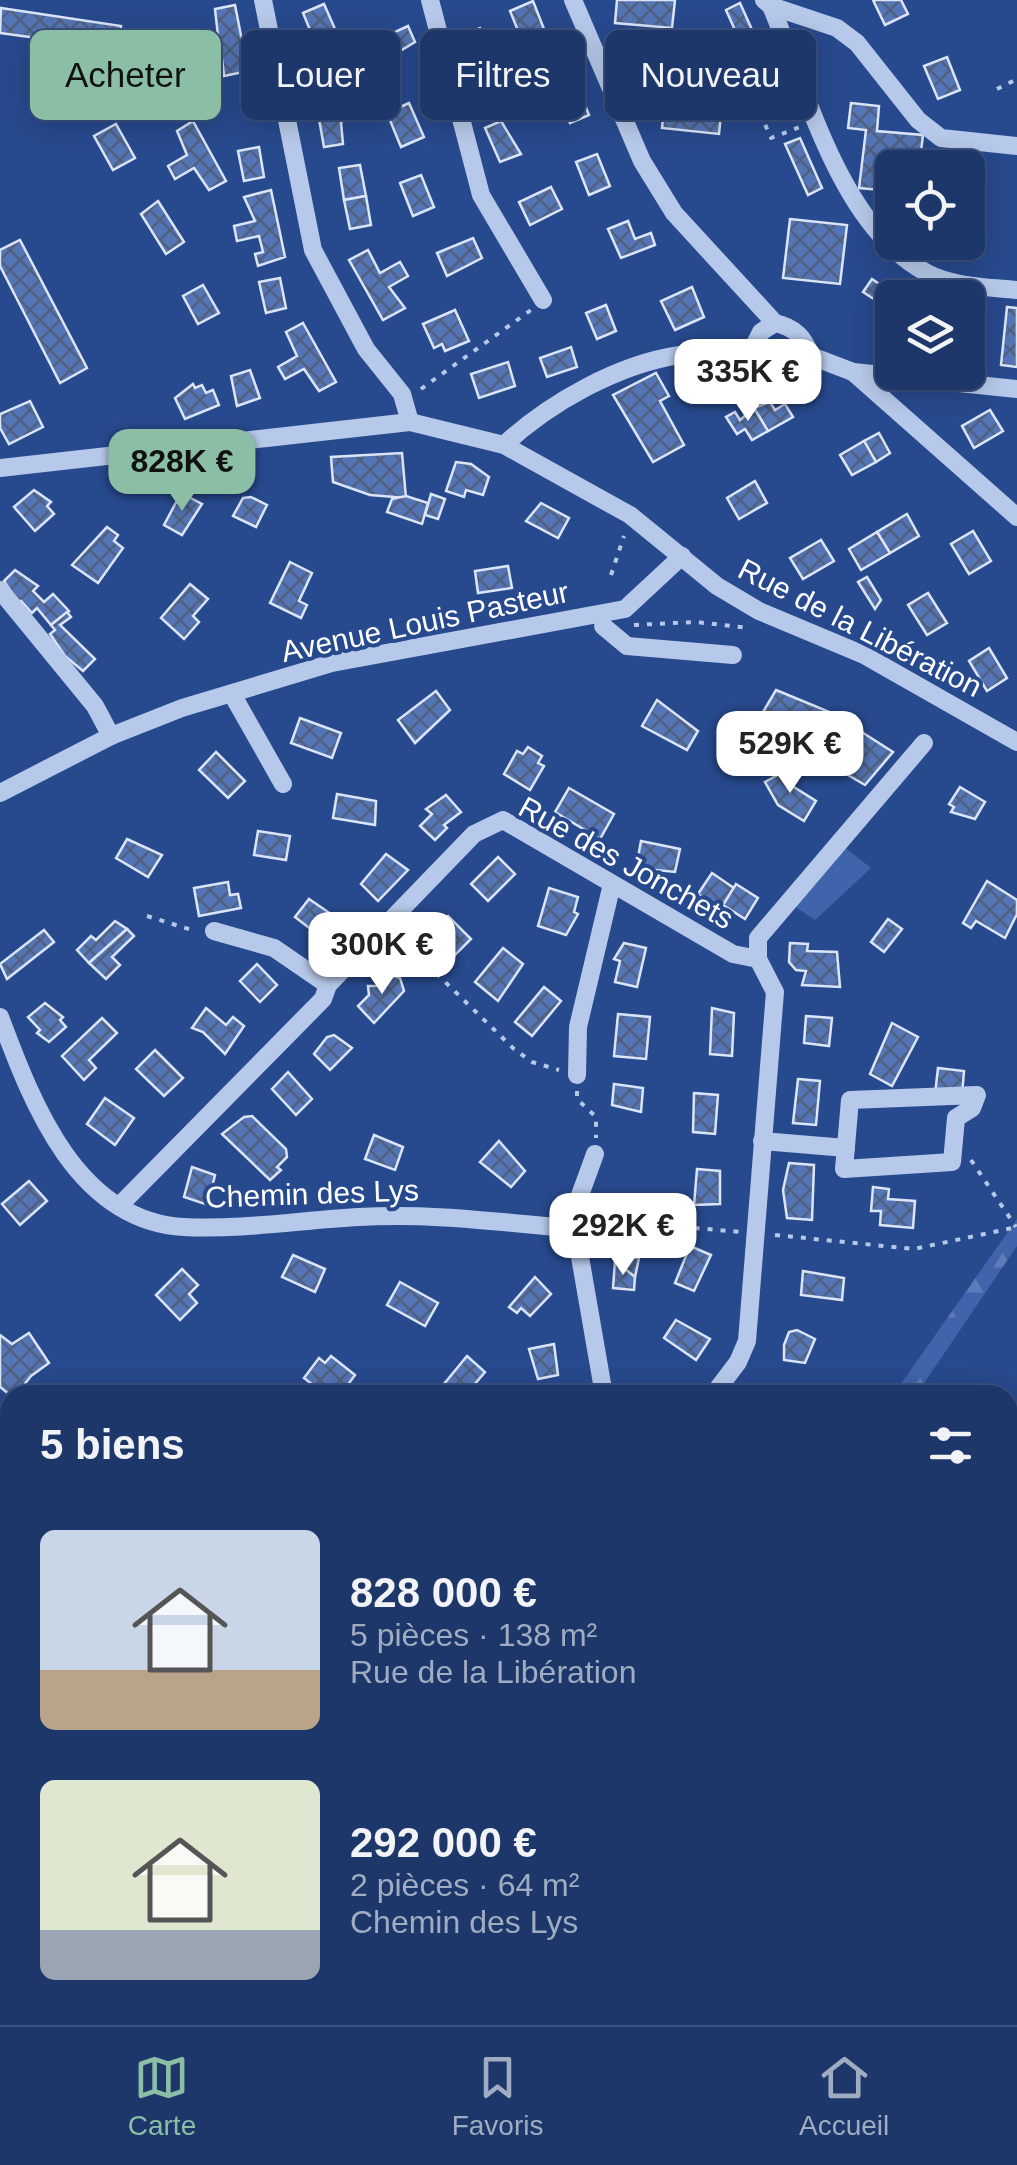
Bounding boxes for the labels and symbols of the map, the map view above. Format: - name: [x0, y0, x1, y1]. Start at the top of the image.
- pin: 335K €: [667, 339, 829, 424]
- pin: 828K €: [101, 429, 263, 514]
- street label: Rue de la Libération: [733, 552, 987, 703]
- street label: Avenue Louis Pasteur: [278, 575, 572, 668]
- pin: 529K €: [709, 711, 871, 796]
- street label: Rue des Jonchets: [513, 790, 739, 935]
- pin: 300K €: [301, 912, 463, 997]
- street label: Chemin des Lys: [204, 1173, 419, 1214]
- pin: 292K €: [542, 1193, 704, 1278]

